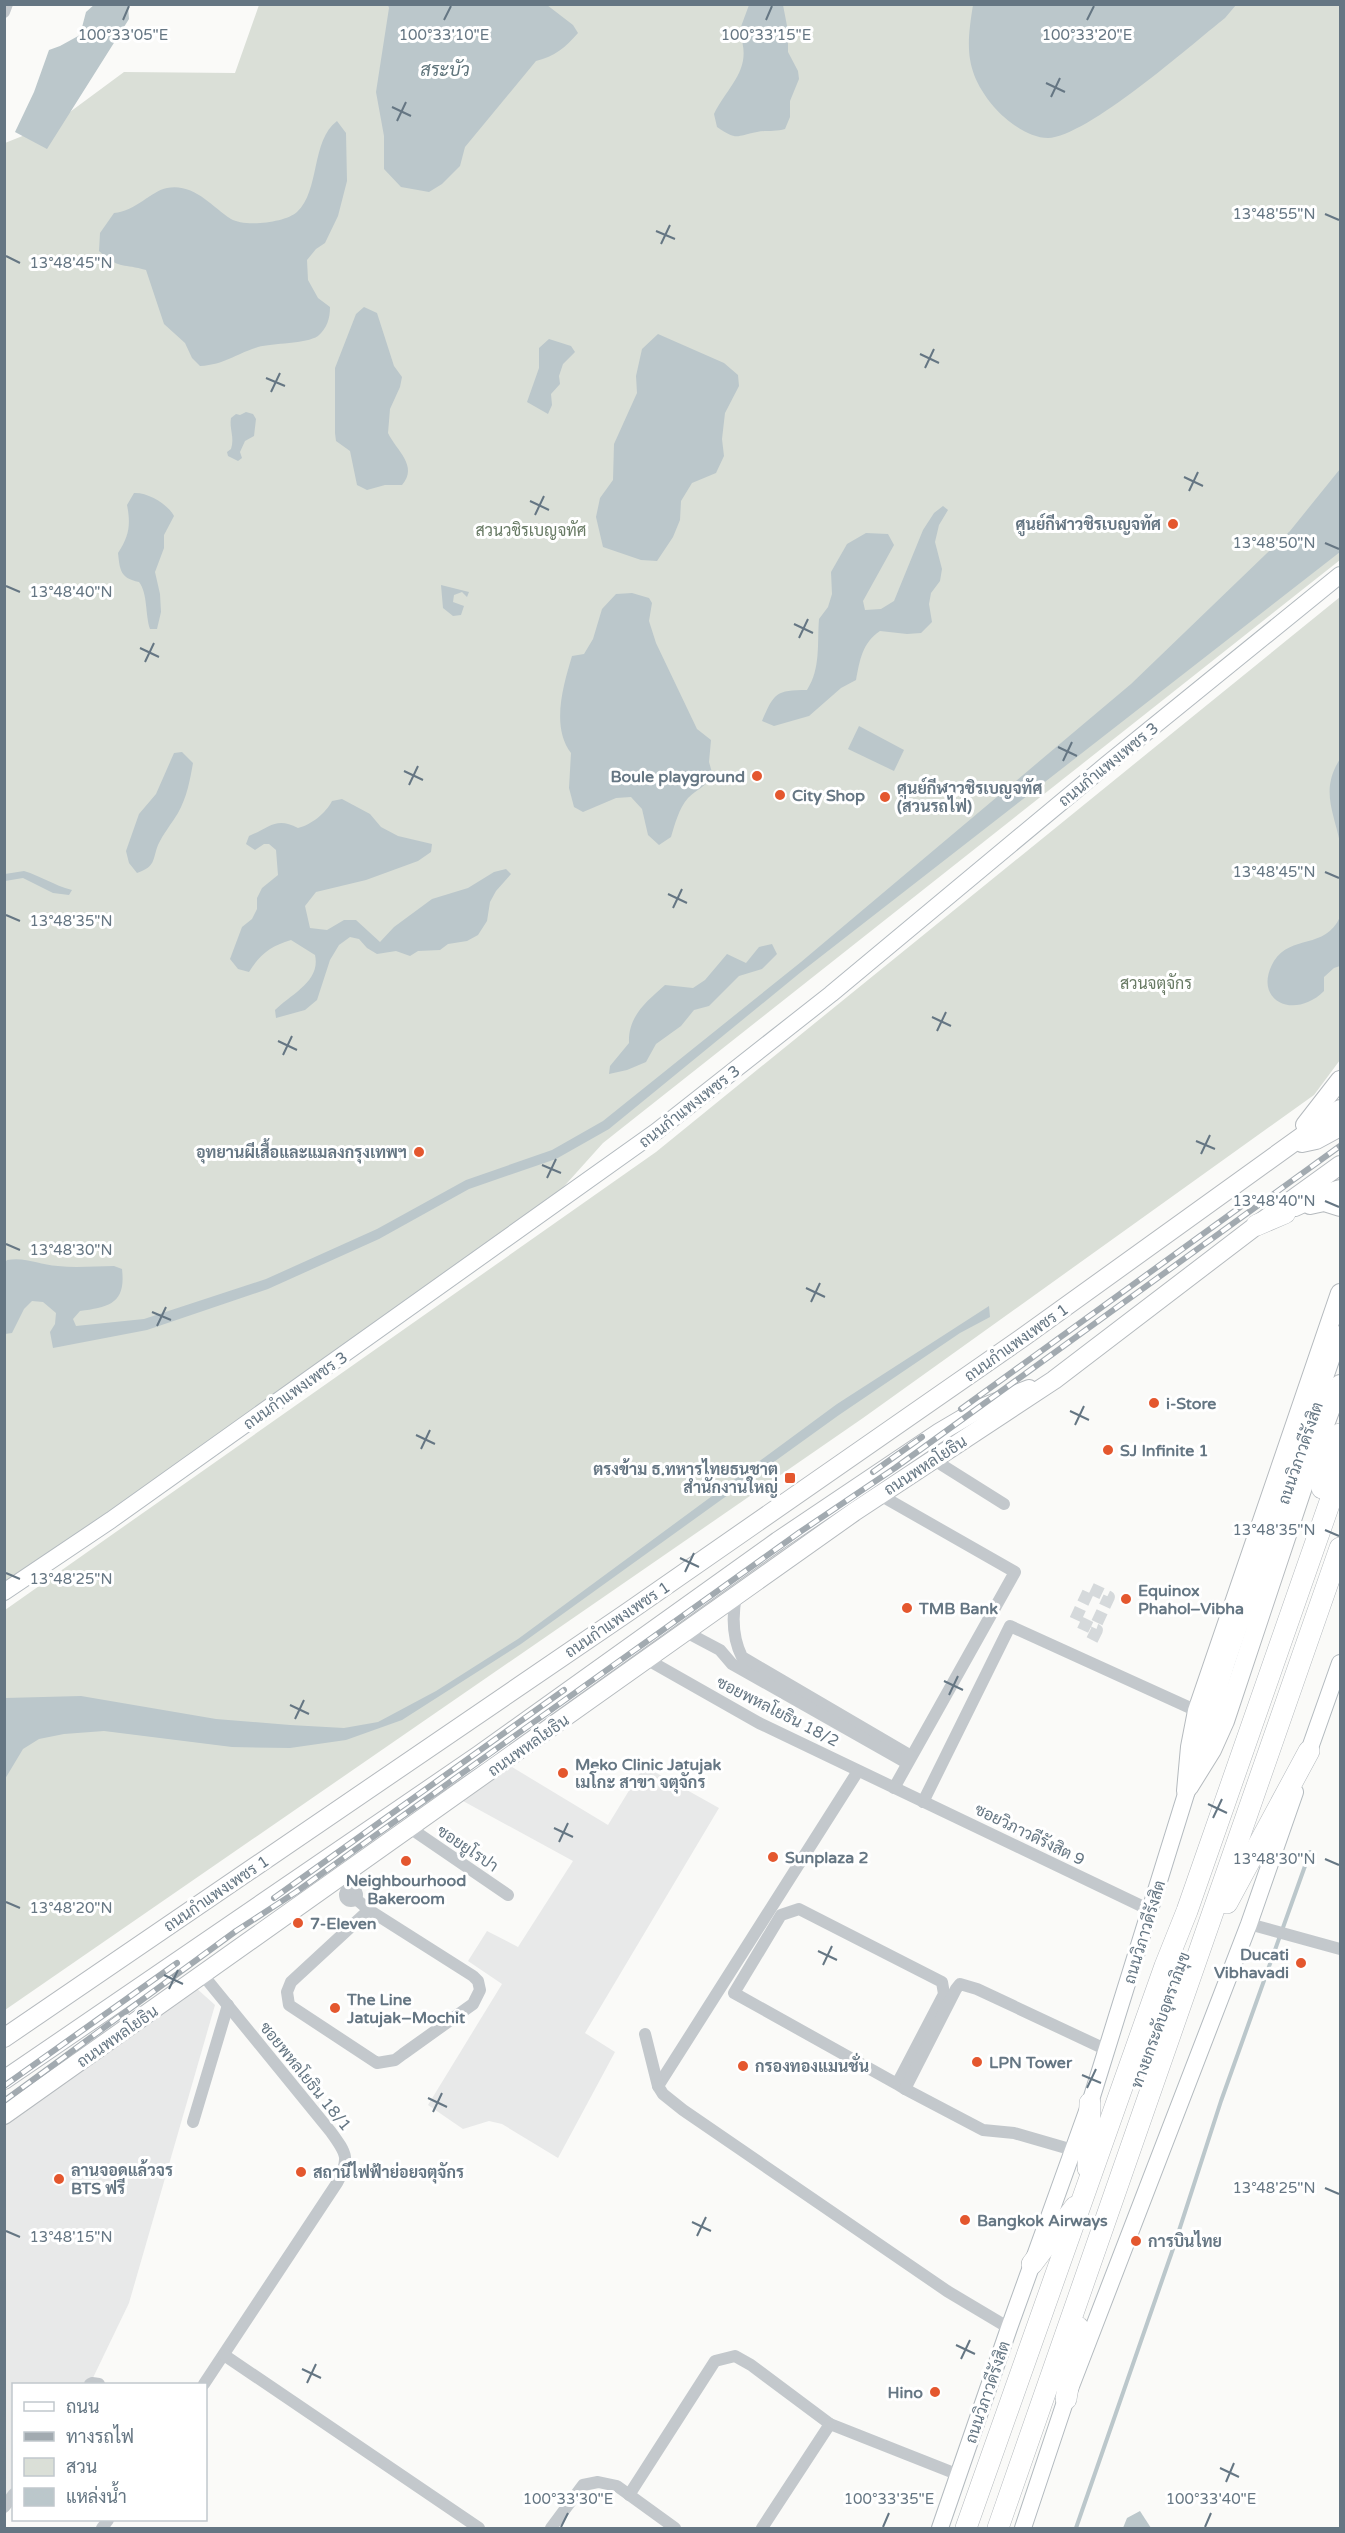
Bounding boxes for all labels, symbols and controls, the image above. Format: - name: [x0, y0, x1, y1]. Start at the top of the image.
- text: 100°33'05"E: [78, 26, 168, 44]
- text: 100°33'10"E: [399, 26, 489, 44]
- text: 100°33'15"E: [721, 26, 811, 44]
- text: 100°33'20"E: [1042, 26, 1132, 44]
- water label: สระบัว: [420, 59, 470, 81]
- text: 13°48'55"N: [1232, 205, 1316, 223]
- text: 13°48'45"N: [29, 254, 113, 272]
- place label: ศูนย์กีฬาวชิรเบญจทัศ: [1016, 513, 1161, 537]
- marker: ศูนย์กีฬาวชิรเบญจทัศ: [1166, 517, 1180, 531]
- park label: สวนวชิรเบญจทัศ: [476, 520, 586, 541]
- text: 13°48'50"N: [1232, 534, 1316, 552]
- text: 13°48'40"N: [29, 583, 113, 601]
- street label: ถนนกำแพงเพชร 3: [1055, 718, 1163, 811]
- place label: Boule playground: [611, 767, 745, 787]
- marker: Boule playground: [750, 769, 764, 783]
- place label: ศูนย์กีฬาวชิรเบญจทัศ (สวนรถไฟ): [897, 777, 1042, 817]
- place label: City Shop: [792, 786, 865, 806]
- marker: City Shop: [773, 788, 787, 802]
- marker: ศูนย์กีฬาวชิรเบญจทัศ (สวนรถไฟ): [878, 790, 892, 804]
- text: 13°48'45"N: [1232, 863, 1316, 881]
- text: 13°48'35"N: [29, 912, 113, 930]
- park label: สวนจตุจักร: [1120, 973, 1192, 995]
- street label: ถนนกำแพงเพชร 3: [635, 1061, 744, 1152]
- place label: อุทยานผีเสื้อและแมลงกรุงเทพฯ: [196, 1138, 407, 1164]
- marker: อุทยานผีเสื้อและแมลงกรุงเทพฯ: [412, 1145, 426, 1159]
- text: 13°48'40"N: [1232, 1192, 1316, 1210]
- text: 13°48'30"N: [29, 1241, 113, 1259]
- street label: ถนนกำแพงเพชร 1: [961, 1299, 1073, 1386]
- street label: ถนนกำแพงเพชร 3: [240, 1347, 352, 1434]
- place label: i-Store: [1166, 1394, 1216, 1414]
- marker: i-Store: [1147, 1396, 1161, 1410]
- street label: ถนนวิภาวดีรังสิต: [1272, 1399, 1328, 1507]
- street label: ถนนพหลโยธิน: [879, 1430, 971, 1500]
- place label: SJ Infinite 1: [1120, 1441, 1209, 1461]
- marker: SJ Infinite 1: [1101, 1443, 1115, 1457]
- place label: ตรงข้าม ธ.ทหารไทยธนชาต สำนักงานใหญ่: [593, 1458, 778, 1498]
- marker: ตรงข้าม ธ.ทหารไทยธนชาต สำนักงานใหญ่: [783, 1471, 797, 1485]
- text: 13°48'35"N: [1232, 1521, 1316, 1539]
- text: 13°48'25"N: [29, 1570, 113, 1588]
- street label: ถนนกำแพงเพชร 1: [561, 1577, 674, 1662]
- place label: Equinox Phahol–Vibha: [1138, 1581, 1244, 1619]
- marker: Equinox Phahol–Vibha: [1119, 1592, 1133, 1606]
- place label: TMB Bank: [918, 1599, 998, 1619]
- marker: TMB Bank: [900, 1601, 914, 1615]
- street label: ซอยพหลโยธิน 18/2: [713, 1671, 843, 1751]
- street label: ถนนพหลโยธิน: [483, 1709, 573, 1781]
- place label: Meko Clinic Jatujak เมโกะ สาขา จตุจักร: [575, 1755, 721, 1794]
- marker: Meko Clinic Jatujak เมโกะ สาขา จตุจักร: [556, 1766, 570, 1780]
- street label: ซอยวิภาวดีรังสิต 9: [971, 1798, 1089, 1870]
- street label: ซอยยูโรปา: [432, 1819, 503, 1877]
- place label: Sunplaza 2: [785, 1848, 868, 1868]
- marker: Sunplaza 2: [766, 1850, 780, 1864]
- text: 13°48'30"N: [1232, 1850, 1316, 1868]
- street label: ถนนกำแพงเพชร 1: [160, 1851, 273, 1936]
- marker: Neighbourhood Bakeroom: [399, 1854, 413, 1868]
- place label: Neighbourhood Bakeroom: [346, 1871, 466, 1909]
- street label: ถนนวิภาวดีรังสิต: [1118, 1878, 1170, 1986]
- text: 13°48'20"N: [29, 1899, 113, 1917]
- place label: 7-Eleven: [310, 1914, 377, 1934]
- marker: 7-Eleven: [291, 1916, 305, 1930]
- place label: Ducati Vibhavadi: [1214, 1945, 1289, 1983]
- street label: ทางยกระดับอุตราภิมุข: [1126, 1949, 1196, 2092]
- marker: Ducati Vibhavadi: [1294, 1956, 1308, 1970]
- place label: The Line Jatujak–Mochit: [346, 1990, 466, 2028]
- street label: ถนนพหลโยธิน: [72, 2000, 162, 2072]
- marker: The Line Jatujak–Mochit: [328, 2001, 342, 2015]
- street label: ซอยพหลโยธิน 18/1: [255, 2017, 357, 2135]
- place label: กรองทองแมนชั่น: [755, 2052, 869, 2077]
- place label: LPN Tower: [989, 2053, 1073, 2073]
- marker: LPN Tower: [970, 2055, 984, 2069]
- marker: กรองทองแมนชั่น: [736, 2059, 750, 2073]
- place label: ลานจอดแล้วจร BTS ฟรี: [71, 2159, 173, 2199]
- place label: สถานีไฟฟ้าย่อยจตุจักร: [313, 2161, 464, 2184]
- marker: สถานีไฟฟ้าย่อยจตุจักร: [294, 2165, 308, 2179]
- marker: ลานจอดแล้วจร BTS ฟรี: [52, 2172, 66, 2186]
- text: 13°48'25"N: [1232, 2179, 1316, 2197]
- place label: Bangkok Airways: [977, 2211, 1108, 2231]
- marker: Bangkok Airways: [958, 2213, 972, 2227]
- text: 13°48'15"N: [29, 2228, 113, 2246]
- place label: การบินไทย: [1148, 2230, 1222, 2252]
- marker: การบินไทย: [1129, 2234, 1143, 2248]
- street label: ถนนวิภาวดีรังสิต: [959, 2338, 1015, 2446]
- legend: [12, 2383, 207, 2521]
- place label: Hino: [888, 2383, 923, 2403]
- marker: Hino: [928, 2385, 942, 2399]
- text: ถนน: [66, 2396, 99, 2418]
- text: ทางรถไฟ: [66, 2424, 134, 2448]
- text: สวน: [66, 2456, 97, 2478]
- text: แหล่งน้ำ: [66, 2481, 127, 2508]
- text: 100°33'30"E: [523, 2490, 613, 2508]
- text: 100°33'35"E: [844, 2490, 934, 2508]
- text: 100°33'40"E: [1166, 2490, 1256, 2508]

